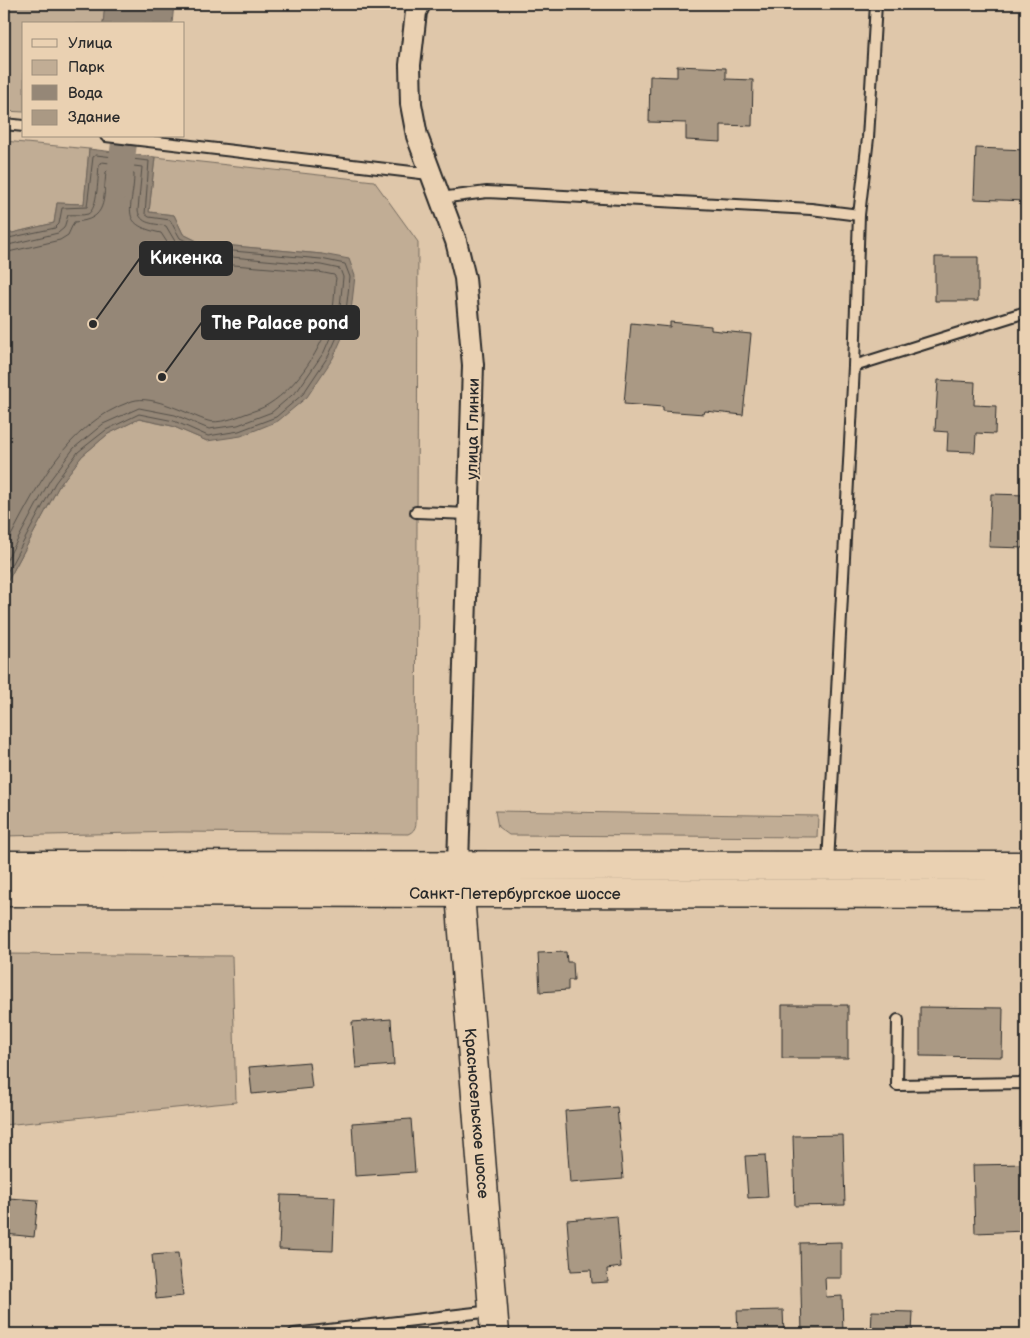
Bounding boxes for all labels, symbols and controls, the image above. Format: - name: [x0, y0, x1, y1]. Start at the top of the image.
- legend: [22, 22, 185, 138]
- text: Улица: [68, 34, 113, 53]
- text: Парк: [68, 58, 105, 77]
- text: Вода: [68, 84, 103, 103]
- text: Здание: [68, 108, 120, 127]
- callout: Кикенка: [140, 242, 232, 275]
- text: Кикенка: [150, 248, 223, 269]
- callout: The Palace pond: [202, 306, 359, 339]
- text: The Palace pond: [211, 313, 349, 334]
- street label: улица Глинки: [463, 378, 484, 480]
- street label: Санкт-Петербургское шоссе: [409, 885, 621, 904]
- street label: Красносельское шоссе: [460, 1027, 492, 1199]

